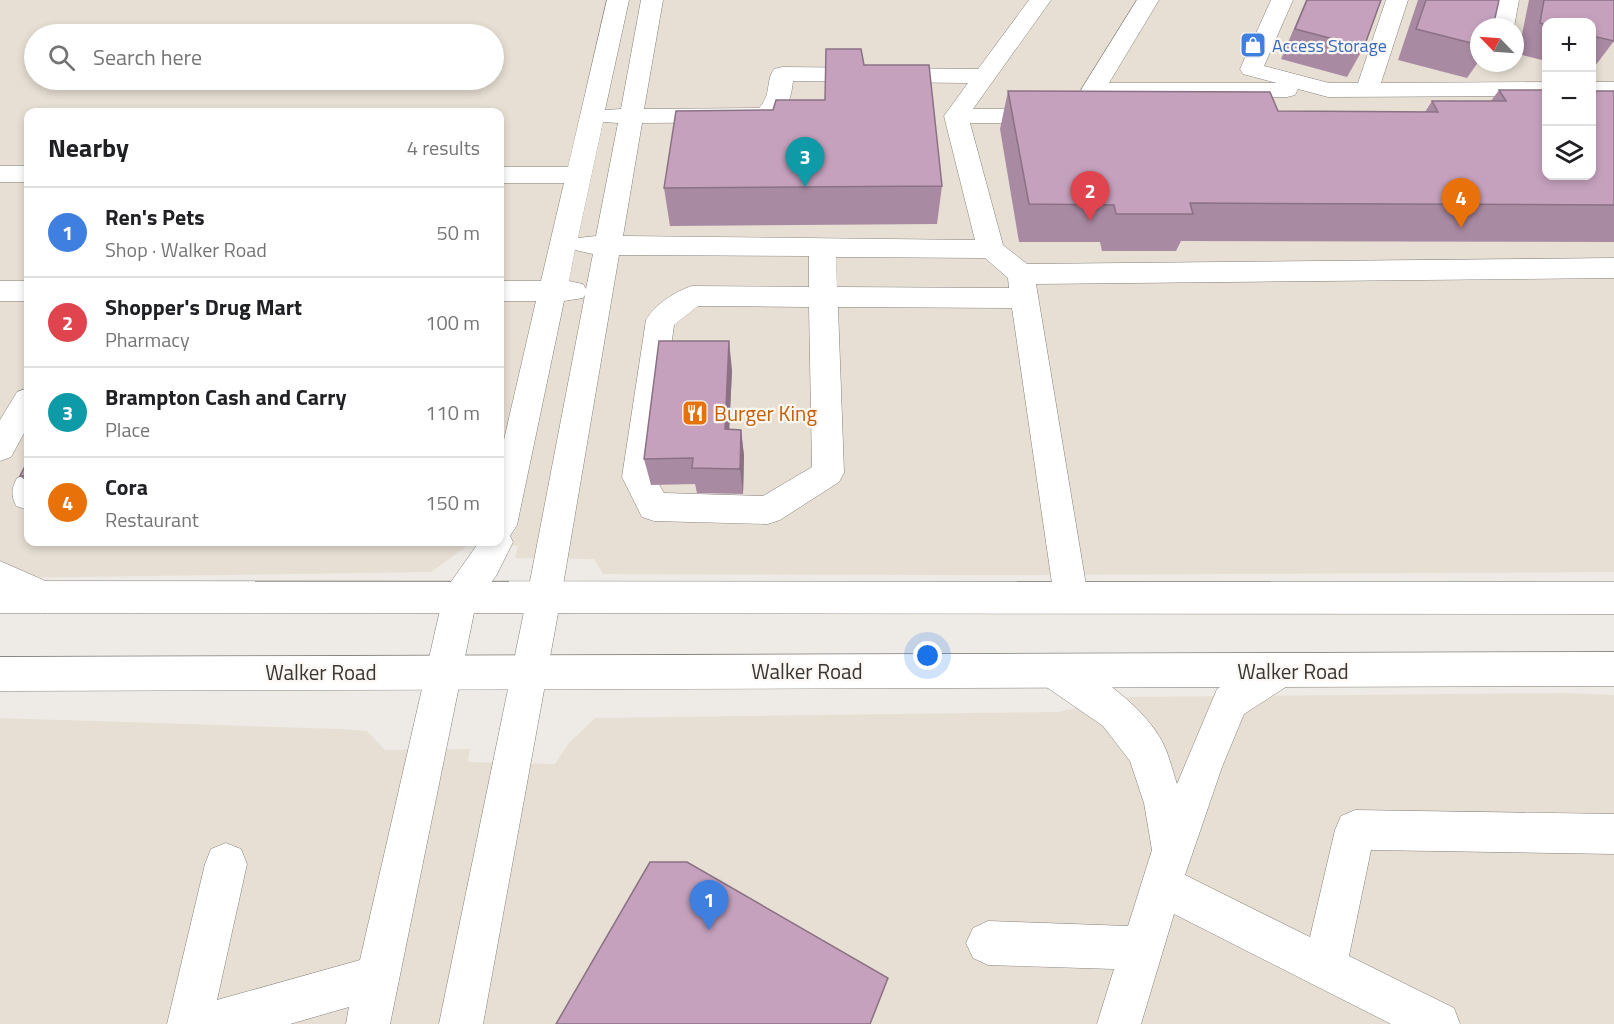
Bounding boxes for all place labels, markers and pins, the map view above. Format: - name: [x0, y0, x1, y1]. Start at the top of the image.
- shop icon: Access Storage: [1238, 30, 1268, 60]
- place label: Access Storage: [1272, 32, 1387, 59]
- pin: 3: [786, 138, 824, 187]
- pin: 2: [1070, 172, 1110, 221]
- pin: 4: [1442, 178, 1480, 228]
- place label: Burger King: [714, 397, 817, 429]
- restaurant icon: Burger King: [680, 398, 710, 428]
- pin: 1: [690, 880, 728, 930]

